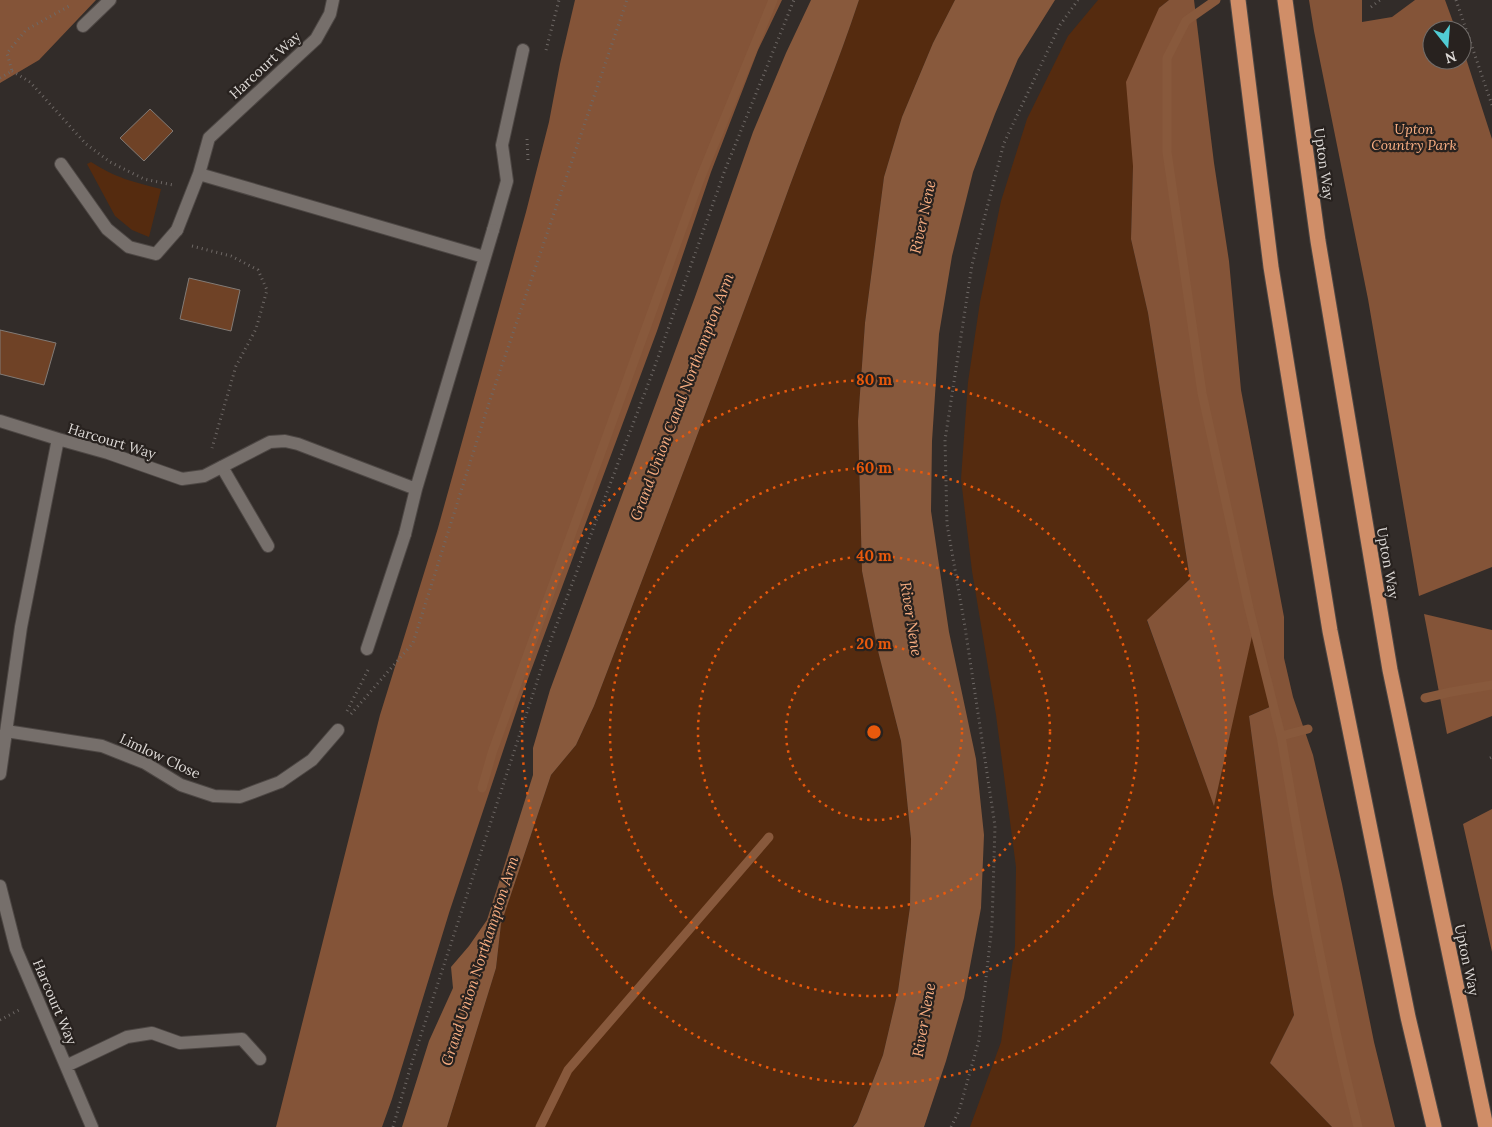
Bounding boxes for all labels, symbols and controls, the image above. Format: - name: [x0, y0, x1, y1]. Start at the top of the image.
- north arrow: [1422, 20, 1472, 70]
- street label: Harcourt Way: [226, 27, 305, 103]
- text: N: [1443, 47, 1459, 68]
- park label: Upton Country Park: [1371, 120, 1457, 154]
- street label: Upton Way: [1310, 127, 1338, 202]
- water label: River Nene: [905, 178, 940, 255]
- water label: Grand Union Canal Northampton Arm: [625, 270, 738, 523]
- text: 80 m: [856, 370, 892, 389]
- street label: Harcourt Way: [66, 419, 159, 463]
- text: 60 m: [856, 458, 892, 477]
- street label: Upton Way: [1373, 526, 1403, 601]
- text: 40 m: [856, 546, 892, 565]
- water label: River Nene: [896, 581, 927, 657]
- text: 20 m: [856, 634, 892, 653]
- centre of rings: [865, 723, 883, 741]
- street label: Limlow Close: [117, 729, 204, 783]
- water label: Grand Union Northampton Arm: [437, 854, 522, 1068]
- street label: Upton Way: [1451, 923, 1483, 998]
- street label: Harcourt Way: [29, 957, 81, 1048]
- water label: River Nene: [908, 981, 939, 1058]

